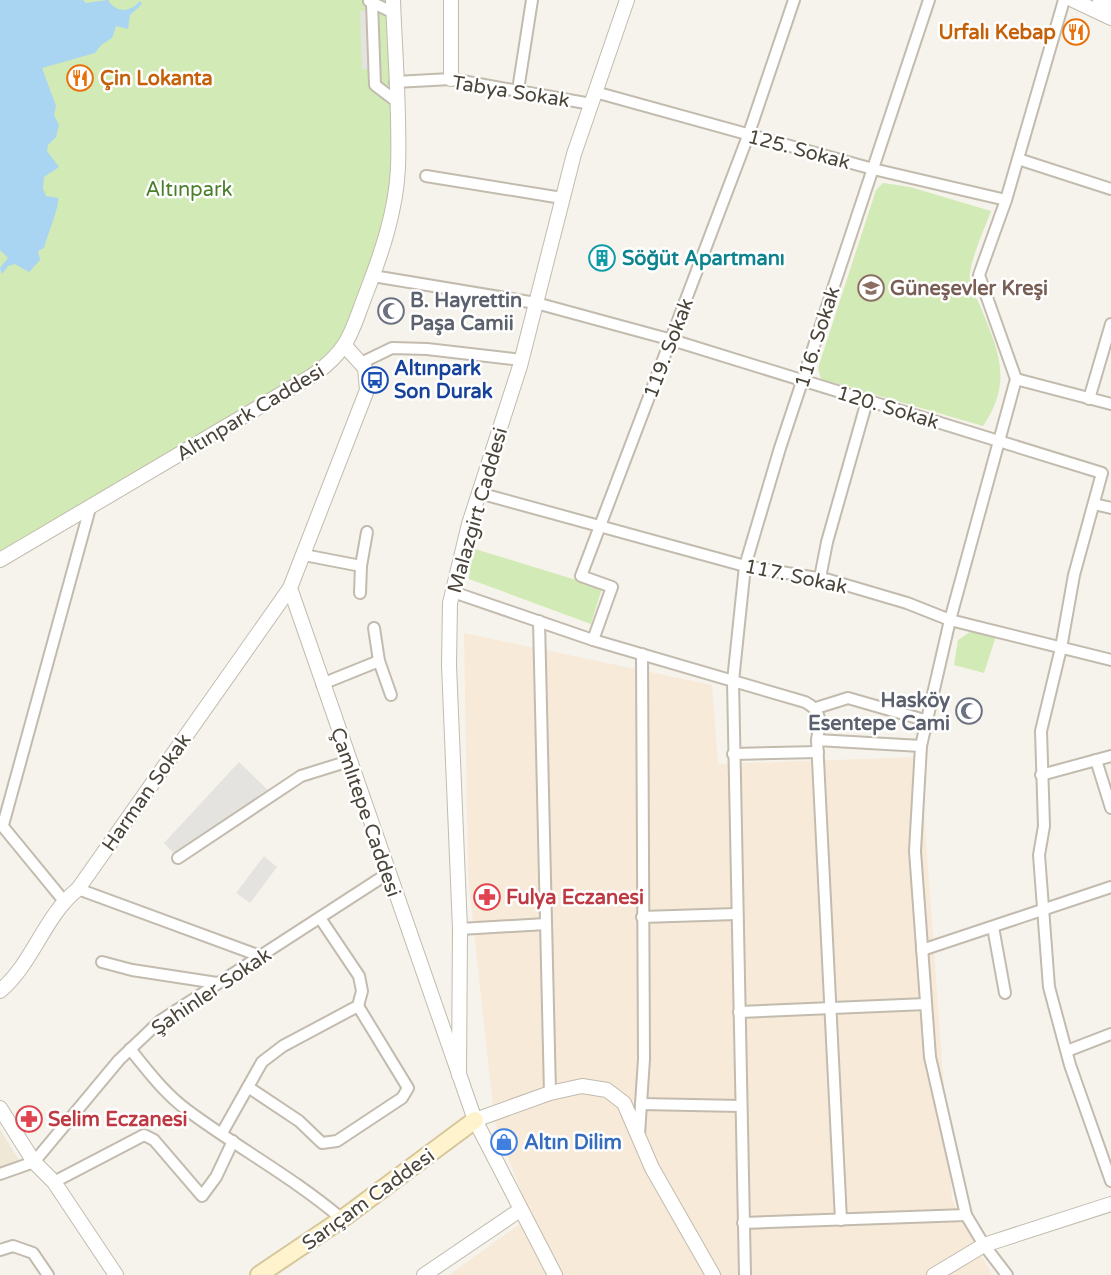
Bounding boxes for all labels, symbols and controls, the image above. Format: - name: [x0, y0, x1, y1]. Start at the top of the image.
- restaurant icon: Urfalı Kebap: [1061, 17, 1091, 47]
- place label: Urfalı Kebap: [939, 21, 1056, 45]
- restaurant icon: Çin Lokanta: [65, 63, 95, 93]
- place label: Çin Lokanta: [100, 67, 213, 91]
- street label: Tabya Sokak: [450, 71, 571, 113]
- street label: 125. Sokak: [745, 125, 853, 175]
- park label: Altınpark: [146, 178, 233, 202]
- building icon: Söğüt Apartmanı: [587, 243, 617, 273]
- place label: Söğüt Apartmanı: [622, 247, 785, 271]
- school or university icon: Güneşevler Kreşi: [856, 273, 886, 303]
- place label: Güneşevler Kreşi: [890, 277, 1048, 301]
- street label: 116. Sokak: [790, 283, 846, 391]
- place label: B. Hayrettin Paşa Camii: [410, 289, 522, 336]
- street label: 119. Sokak: [639, 295, 699, 402]
- mosque icon: B. Hayrettin Paşa Camii: [376, 296, 406, 326]
- place label: Altınpark Son Durak: [394, 357, 493, 404]
- street label: Altınpark Caddesi: [172, 359, 329, 467]
- bus stop icon: Altınpark Son Durak: [360, 365, 390, 395]
- street label: 120. Sokak: [834, 381, 942, 435]
- street label: Malazgirt Caddesi: [443, 425, 513, 596]
- street label: 117. Sokak: [742, 554, 849, 600]
- place label: Hasköy Esentepe Cami: [808, 689, 950, 736]
- mosque icon: Hasköy Esentepe Cami: [954, 696, 984, 726]
- street label: Çamlıtepe Caddesi: [325, 724, 405, 900]
- street label: Harman Sokak: [97, 729, 196, 856]
- pharmacy icon: Fulya Eczanesi: [472, 882, 502, 912]
- place label: Fulya Eczanesi: [506, 886, 644, 910]
- street label: Şahinler Sokak: [147, 943, 276, 1041]
- pharmacy icon: Selim Eczanesi: [14, 1104, 44, 1134]
- place label: Selim Eczanesi: [48, 1108, 188, 1132]
- shop icon: Altın Dilim: [489, 1127, 519, 1157]
- place label: Altın Dilim: [524, 1131, 622, 1155]
- street label: Sarıçam Caddesi: [298, 1144, 440, 1256]

